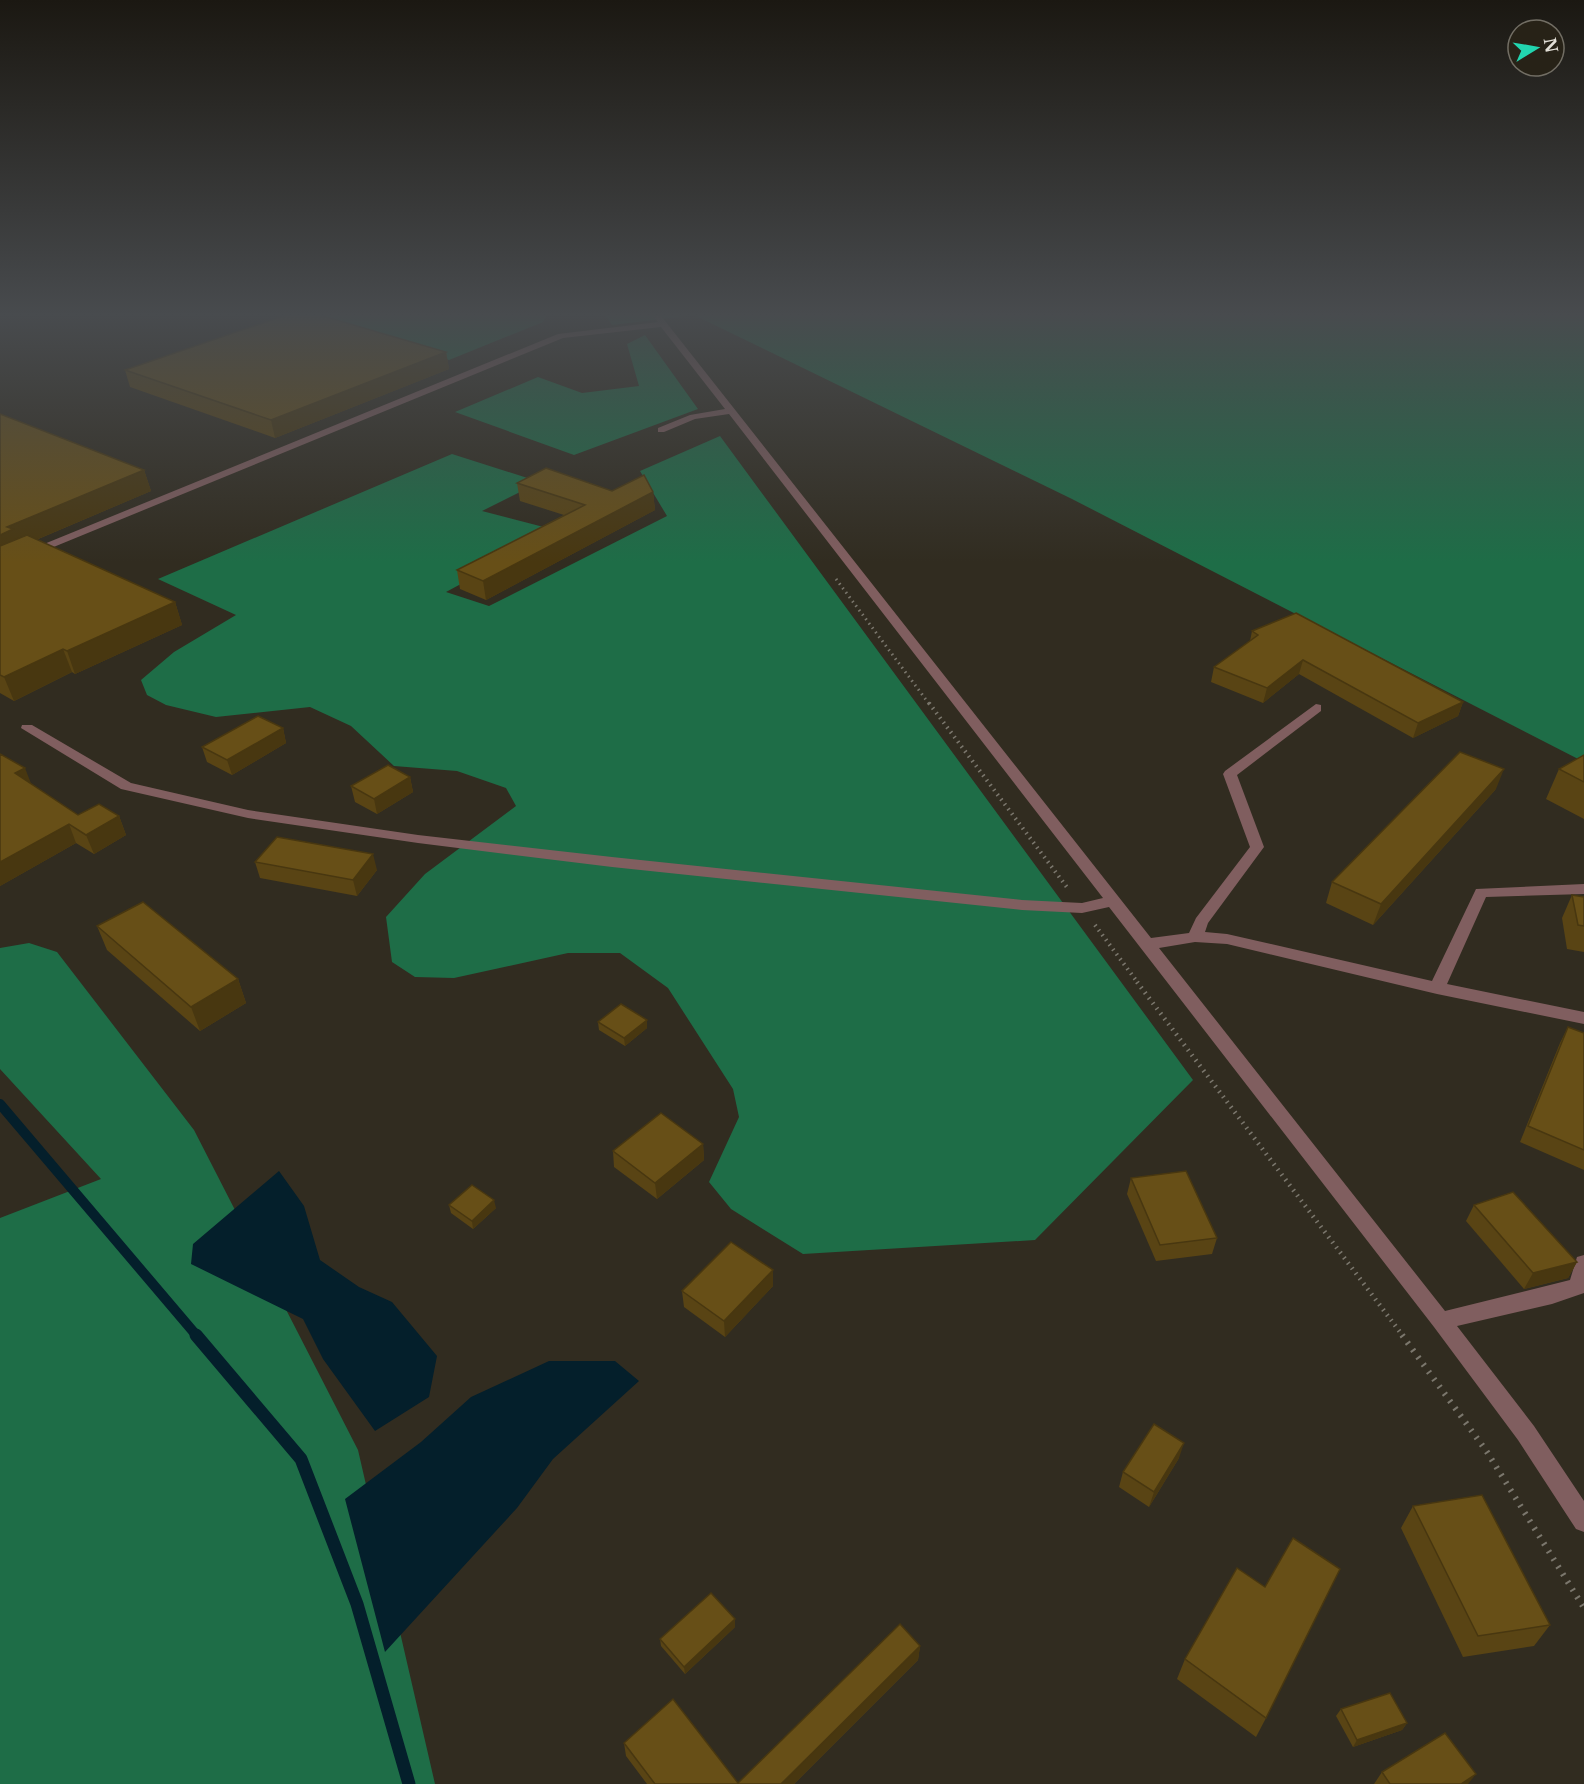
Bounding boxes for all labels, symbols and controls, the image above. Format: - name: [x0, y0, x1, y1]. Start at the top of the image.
- north arrow: [1506, 18, 1566, 78]
- text: N: [1539, 36, 1562, 54]

